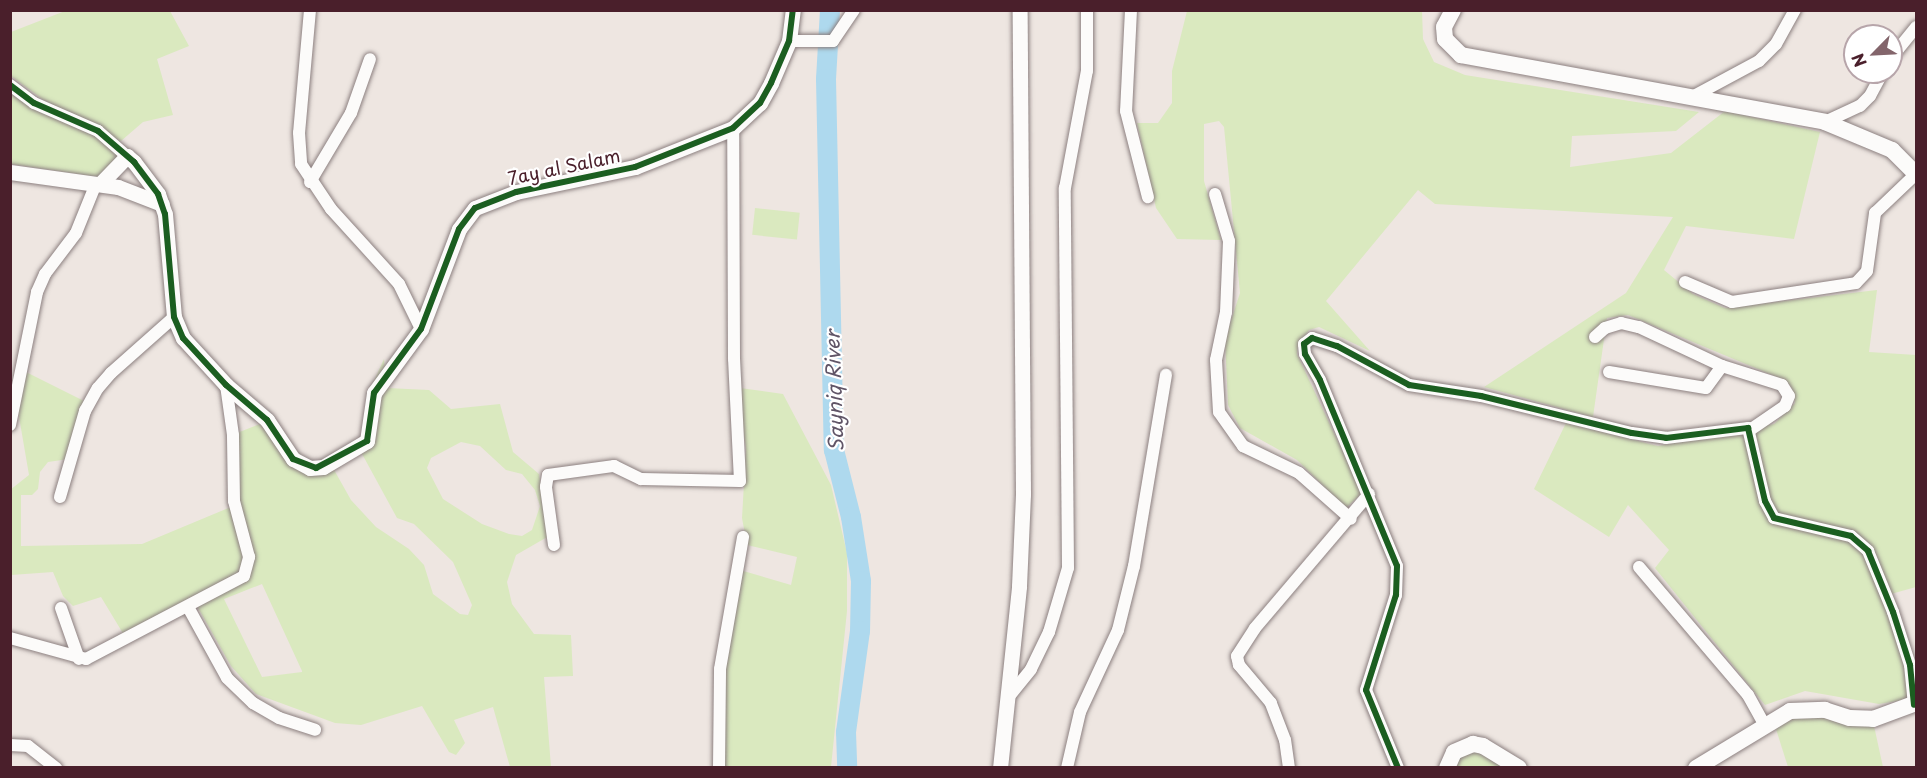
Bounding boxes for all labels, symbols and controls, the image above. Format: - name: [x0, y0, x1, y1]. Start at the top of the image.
- north arrow: [1843, 24, 1903, 84]
- text: N: [1845, 50, 1872, 71]
- street label: 7ay al Salam: [505, 144, 623, 190]
- water label: Sayniq River: [820, 330, 848, 452]

